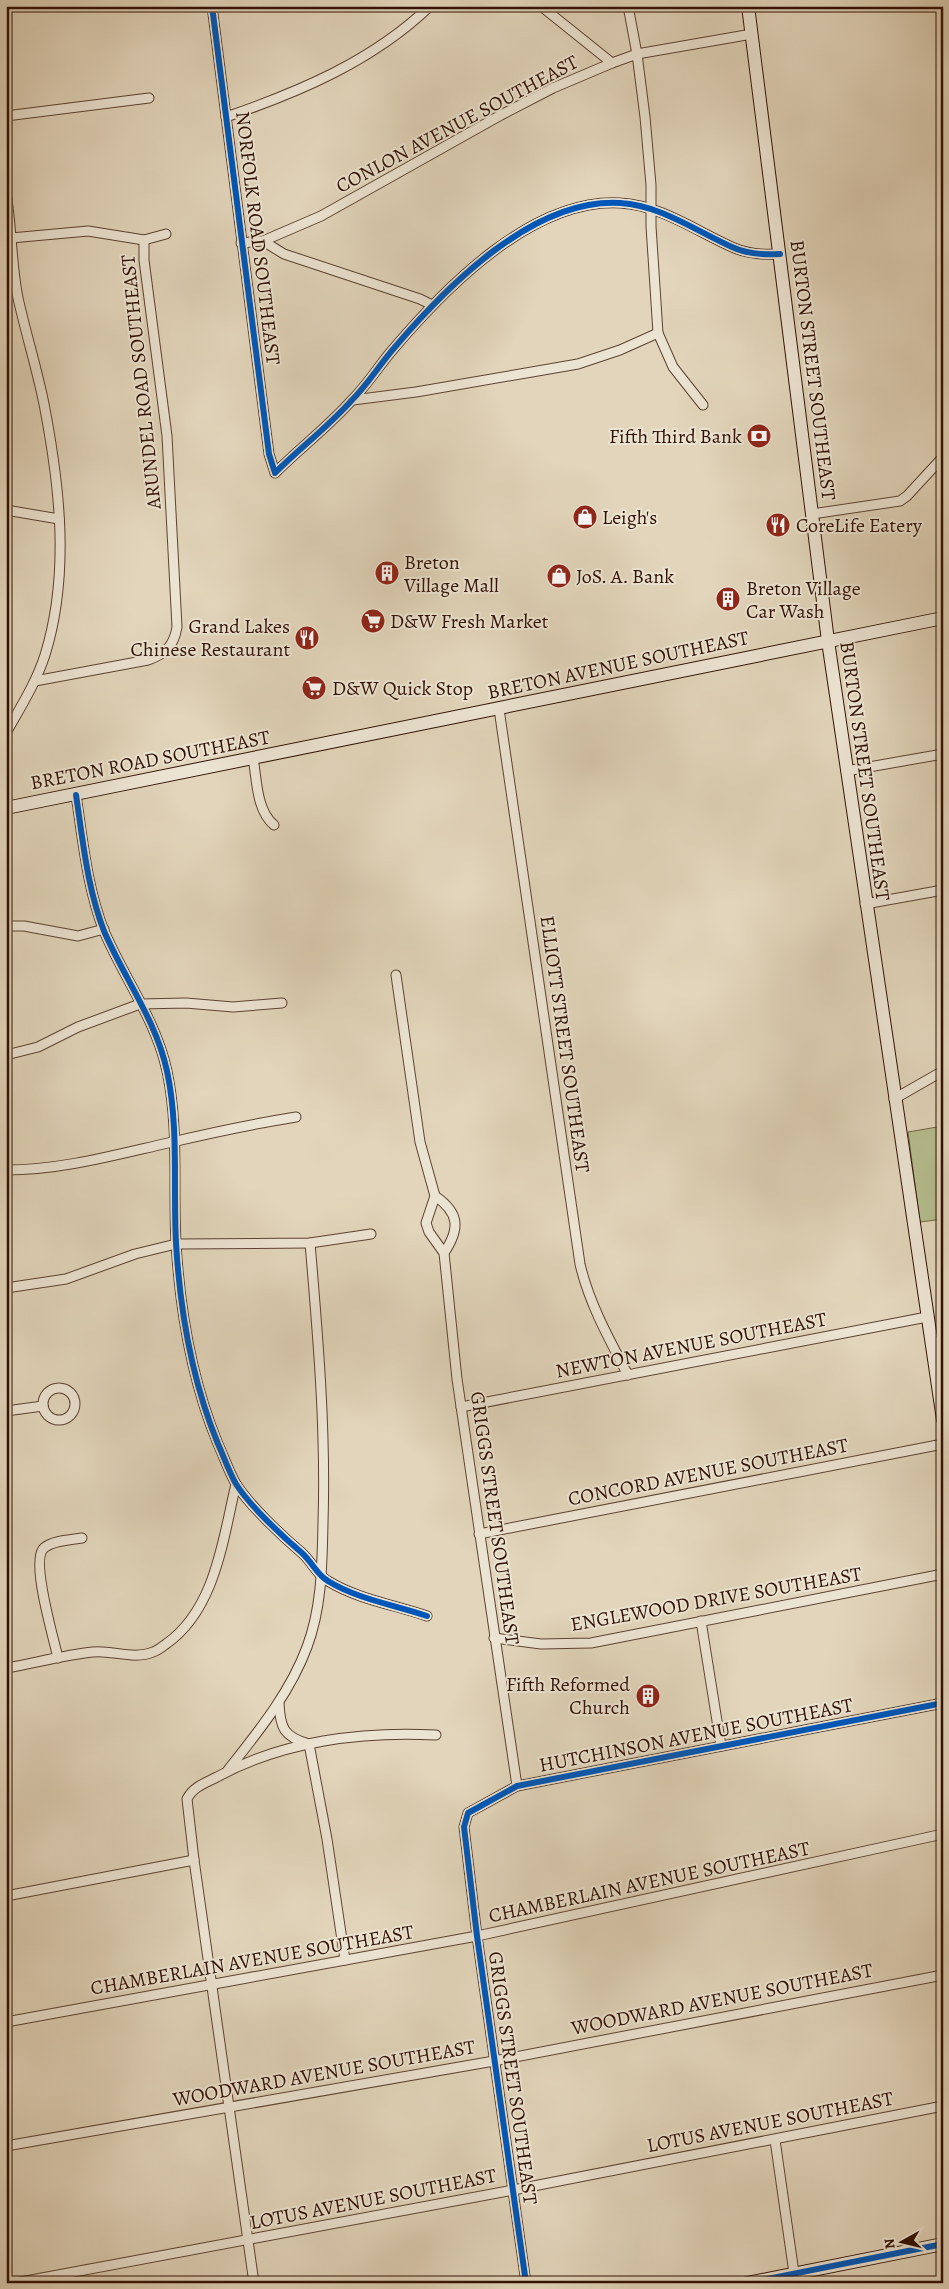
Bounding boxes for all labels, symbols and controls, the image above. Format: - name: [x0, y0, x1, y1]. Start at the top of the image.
- street label: CONLON AVENUE SOUTHEAST: [331, 49, 583, 199]
- street label: NORFOLK ROAD SOUTHEAST: [229, 110, 287, 366]
- street label: BURTON STREET SOUTHEAST: [784, 238, 842, 502]
- street label: ARUNDEL ROAD SOUTHEAST: [114, 253, 168, 512]
- place label: Fifth Third Bank: [609, 423, 742, 450]
- bank icon: Fifth Third Bank: [746, 423, 772, 449]
- shop icon: Leigh's: [572, 504, 598, 530]
- place label: Leigh's: [602, 504, 657, 531]
- restaurant icon: CoreLife Eatery: [765, 512, 791, 538]
- place label: CoreLife Eatery: [796, 512, 923, 539]
- place label: Breton Village Mall: [403, 549, 499, 599]
- building icon: Breton Village Mall: [374, 560, 400, 586]
- shop icon: JoS. A. Bank: [546, 563, 572, 589]
- place label: JoS. A. Bank: [576, 563, 674, 590]
- place label: Breton Village Car Wash: [746, 575, 861, 625]
- building icon: Breton Village Car Wash: [715, 586, 741, 612]
- supermarket icon: D&W Fresh Market: [360, 608, 386, 634]
- place label: D&W Fresh Market: [390, 608, 549, 635]
- place label: Grand Lakes Chinese Restaurant: [131, 613, 290, 663]
- street label: BRETON AVENUE SOUTHEAST: [485, 624, 751, 706]
- restaurant icon: Grand Lakes Chinese Restaurant: [294, 625, 320, 651]
- street label: BURTON STREET SOUTHEAST: [833, 639, 897, 903]
- supermarket icon: D&W Quick Stop: [301, 675, 327, 701]
- place label: D&W Quick Stop: [332, 675, 473, 702]
- street label: BRETON ROAD SOUTHEAST: [28, 724, 272, 796]
- street label: ELLIOTT STREET SOUTHEAST: [534, 914, 596, 1174]
- street label: NEWTON AVENUE SOUTHEAST: [553, 1305, 829, 1385]
- street label: GRIGGS STREET SOUTHEAST: [464, 1390, 526, 1646]
- street label: CONCORD AVENUE SOUTHEAST: [566, 1432, 850, 1512]
- street label: ENGLEWOOD DRIVE SOUTHEAST: [568, 1560, 864, 1638]
- place label: Fifth Reformed Church: [506, 1671, 630, 1721]
- building icon: Fifth Reformed Church: [635, 1683, 661, 1709]
- street label: HUTCHINSON AVENUE SOUTHEAST: [537, 1691, 855, 1779]
- street label: CHAMBERLAIN AVENUE SOUTHEAST: [486, 1835, 812, 1929]
- street label: CHAMBERLAIN AVENUE SOUTHEAST: [88, 1918, 416, 2002]
- street label: GRIGGS STREET SOUTHEAST: [482, 1950, 544, 2206]
- street label: WOODWARD AVENUE SOUTHEAST: [568, 1956, 875, 2042]
- street label: WOODWARD AVENUE SOUTHEAST: [170, 2033, 477, 2113]
- street label: LOTUS AVENUE SOUTHEAST: [644, 2085, 896, 2159]
- street label: LOTUS AVENUE SOUTHEAST: [247, 2162, 499, 2236]
- north arrow: [876, 2216, 926, 2266]
- text: N: [880, 2237, 900, 2250]

